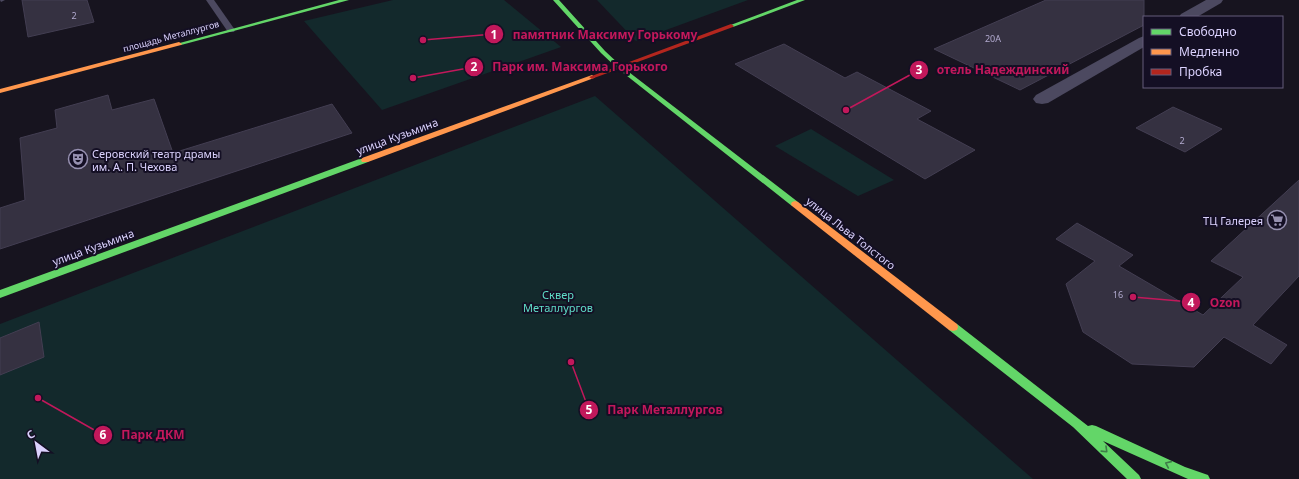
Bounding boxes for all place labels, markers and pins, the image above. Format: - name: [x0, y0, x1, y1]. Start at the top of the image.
- callout: памятник Максиму Горькому: [484, 22, 705, 46]
- callout: Парк им. Максима Горького: [464, 55, 675, 79]
- callout: отель Надеждинский: [909, 58, 1077, 82]
- place label: Серовский театр драмы им. А. П. Чехова: [92, 146, 220, 174]
- theatre icon: Серовский театр драмы им. А. П. Чехова: [67, 148, 89, 170]
- supermarket icon: ТЦ Галерея: [1266, 209, 1288, 231]
- place label: ТЦ Галерея: [1203, 213, 1263, 228]
- callout: Ozon: [1181, 290, 1248, 314]
- callout: Парк Металлургов: [579, 398, 731, 422]
- callout: Парк ДКМ: [93, 423, 193, 447]

